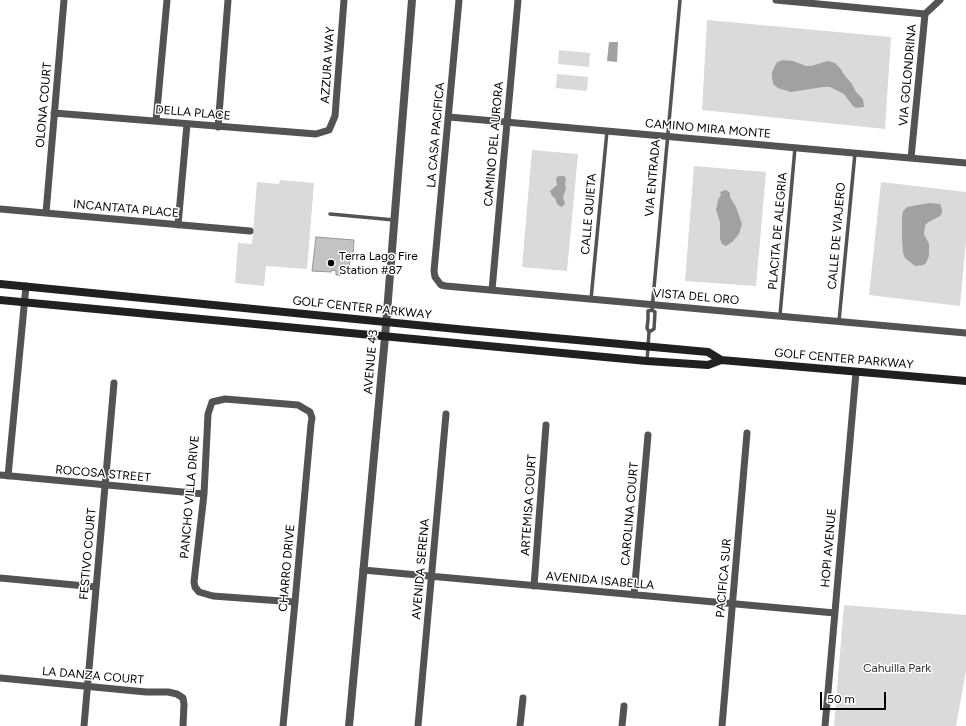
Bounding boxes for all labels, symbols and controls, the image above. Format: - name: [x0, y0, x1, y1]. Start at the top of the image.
- street label: VIA GOLONDRINA: [896, 23, 920, 127]
- street label: AZZURA WAY: [318, 26, 338, 104]
- street label: OLONA COURT: [33, 62, 55, 148]
- street label: CAMINO DEL AURORA: [481, 81, 507, 207]
- street label: LA CASA PACIFICA: [424, 82, 448, 188]
- street label: DELLA PLACE: [155, 103, 231, 123]
- street label: CAMINO MIRA MONTE: [644, 116, 772, 142]
- street label: VIA ENTRADA: [642, 139, 664, 217]
- street label: PLACITA DE ALEGRIA: [766, 172, 790, 290]
- street label: CALLE QUIETA: [578, 173, 600, 255]
- street label: CALLE DE VIAJERO: [825, 182, 849, 290]
- street label: INCANTATA PLACE: [73, 197, 179, 221]
- place label: Terra Lago Fire Station #87: [339, 249, 418, 277]
- marker: Terra Lago Fire Station #87: [326, 258, 336, 268]
- street label: VISTA DEL ORO: [652, 286, 740, 308]
- street label: GOLF CENTER PARKWAY: [292, 294, 432, 322]
- street label: AVENUE 43: [361, 329, 381, 395]
- street label: GOLF CENTER PARKWAY: [774, 346, 914, 372]
- street label: PANCHO VILLA DRIVE: [177, 435, 203, 559]
- street label: ARTEMISA COURT: [518, 454, 540, 556]
- street label: CAROLINA COURT: [618, 462, 642, 566]
- street label: ROCOSA STREET: [55, 463, 151, 485]
- street label: FESTIVO COURT: [77, 508, 99, 600]
- street label: HOPI AVENUE: [818, 508, 840, 588]
- street label: AVENIDA SERENA: [409, 518, 433, 620]
- street label: CHARRO DRIVE: [276, 524, 298, 612]
- street label: PACIFICA SUR: [713, 538, 735, 618]
- street label: AVENIDA ISABELLA: [545, 569, 655, 593]
- park label: Cahuilla Park: [863, 661, 931, 675]
- street label: LA DANZA COURT: [41, 664, 145, 688]
- scale bar: [822, 684, 888, 710]
- text: 50 m: [827, 692, 855, 706]

